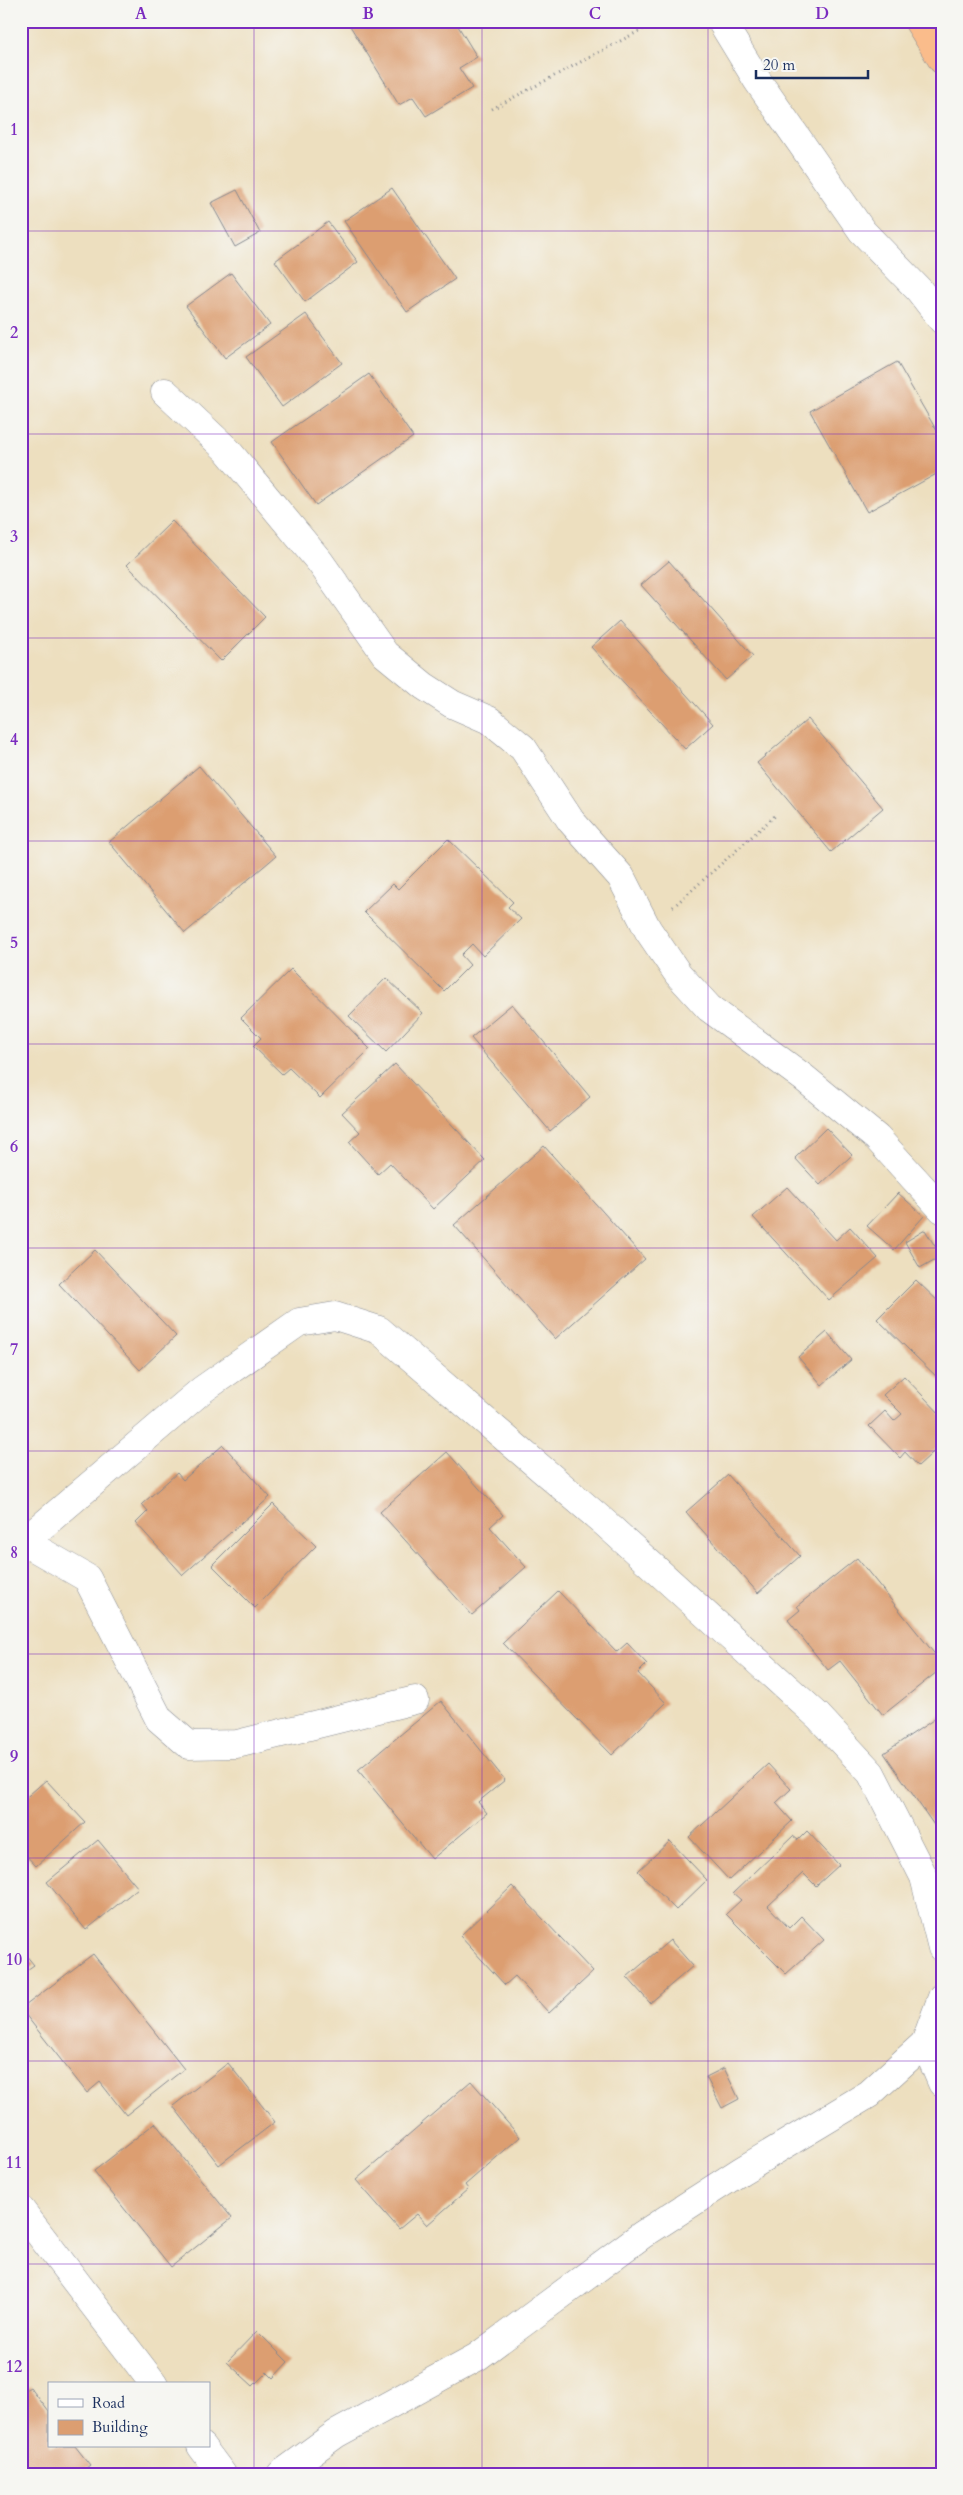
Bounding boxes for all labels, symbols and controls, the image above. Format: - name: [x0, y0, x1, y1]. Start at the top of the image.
- text: A: [135, 3, 147, 25]
- text: B: [362, 3, 374, 25]
- text: C: [589, 3, 601, 25]
- text: D: [815, 3, 829, 25]
- scale bar: [756, 48, 868, 80]
- text: 20 m: [763, 55, 795, 75]
- text: 1: [10, 119, 18, 141]
- text: 2: [10, 322, 18, 344]
- text: 3: [10, 526, 18, 548]
- text: 4: [10, 729, 18, 751]
- text: 5: [10, 932, 18, 954]
- text: 6: [10, 1136, 18, 1158]
- text: 7: [10, 1339, 18, 1361]
- text: 8: [10, 1542, 18, 1564]
- text: 9: [10, 1746, 18, 1768]
- text: 10: [6, 1949, 22, 1971]
- text: 11: [6, 2152, 22, 2174]
- text: 12: [6, 2356, 22, 2378]
- legend: [48, 2382, 210, 2448]
- text: Road: [92, 2393, 125, 2413]
- text: Building: [92, 2417, 148, 2437]

